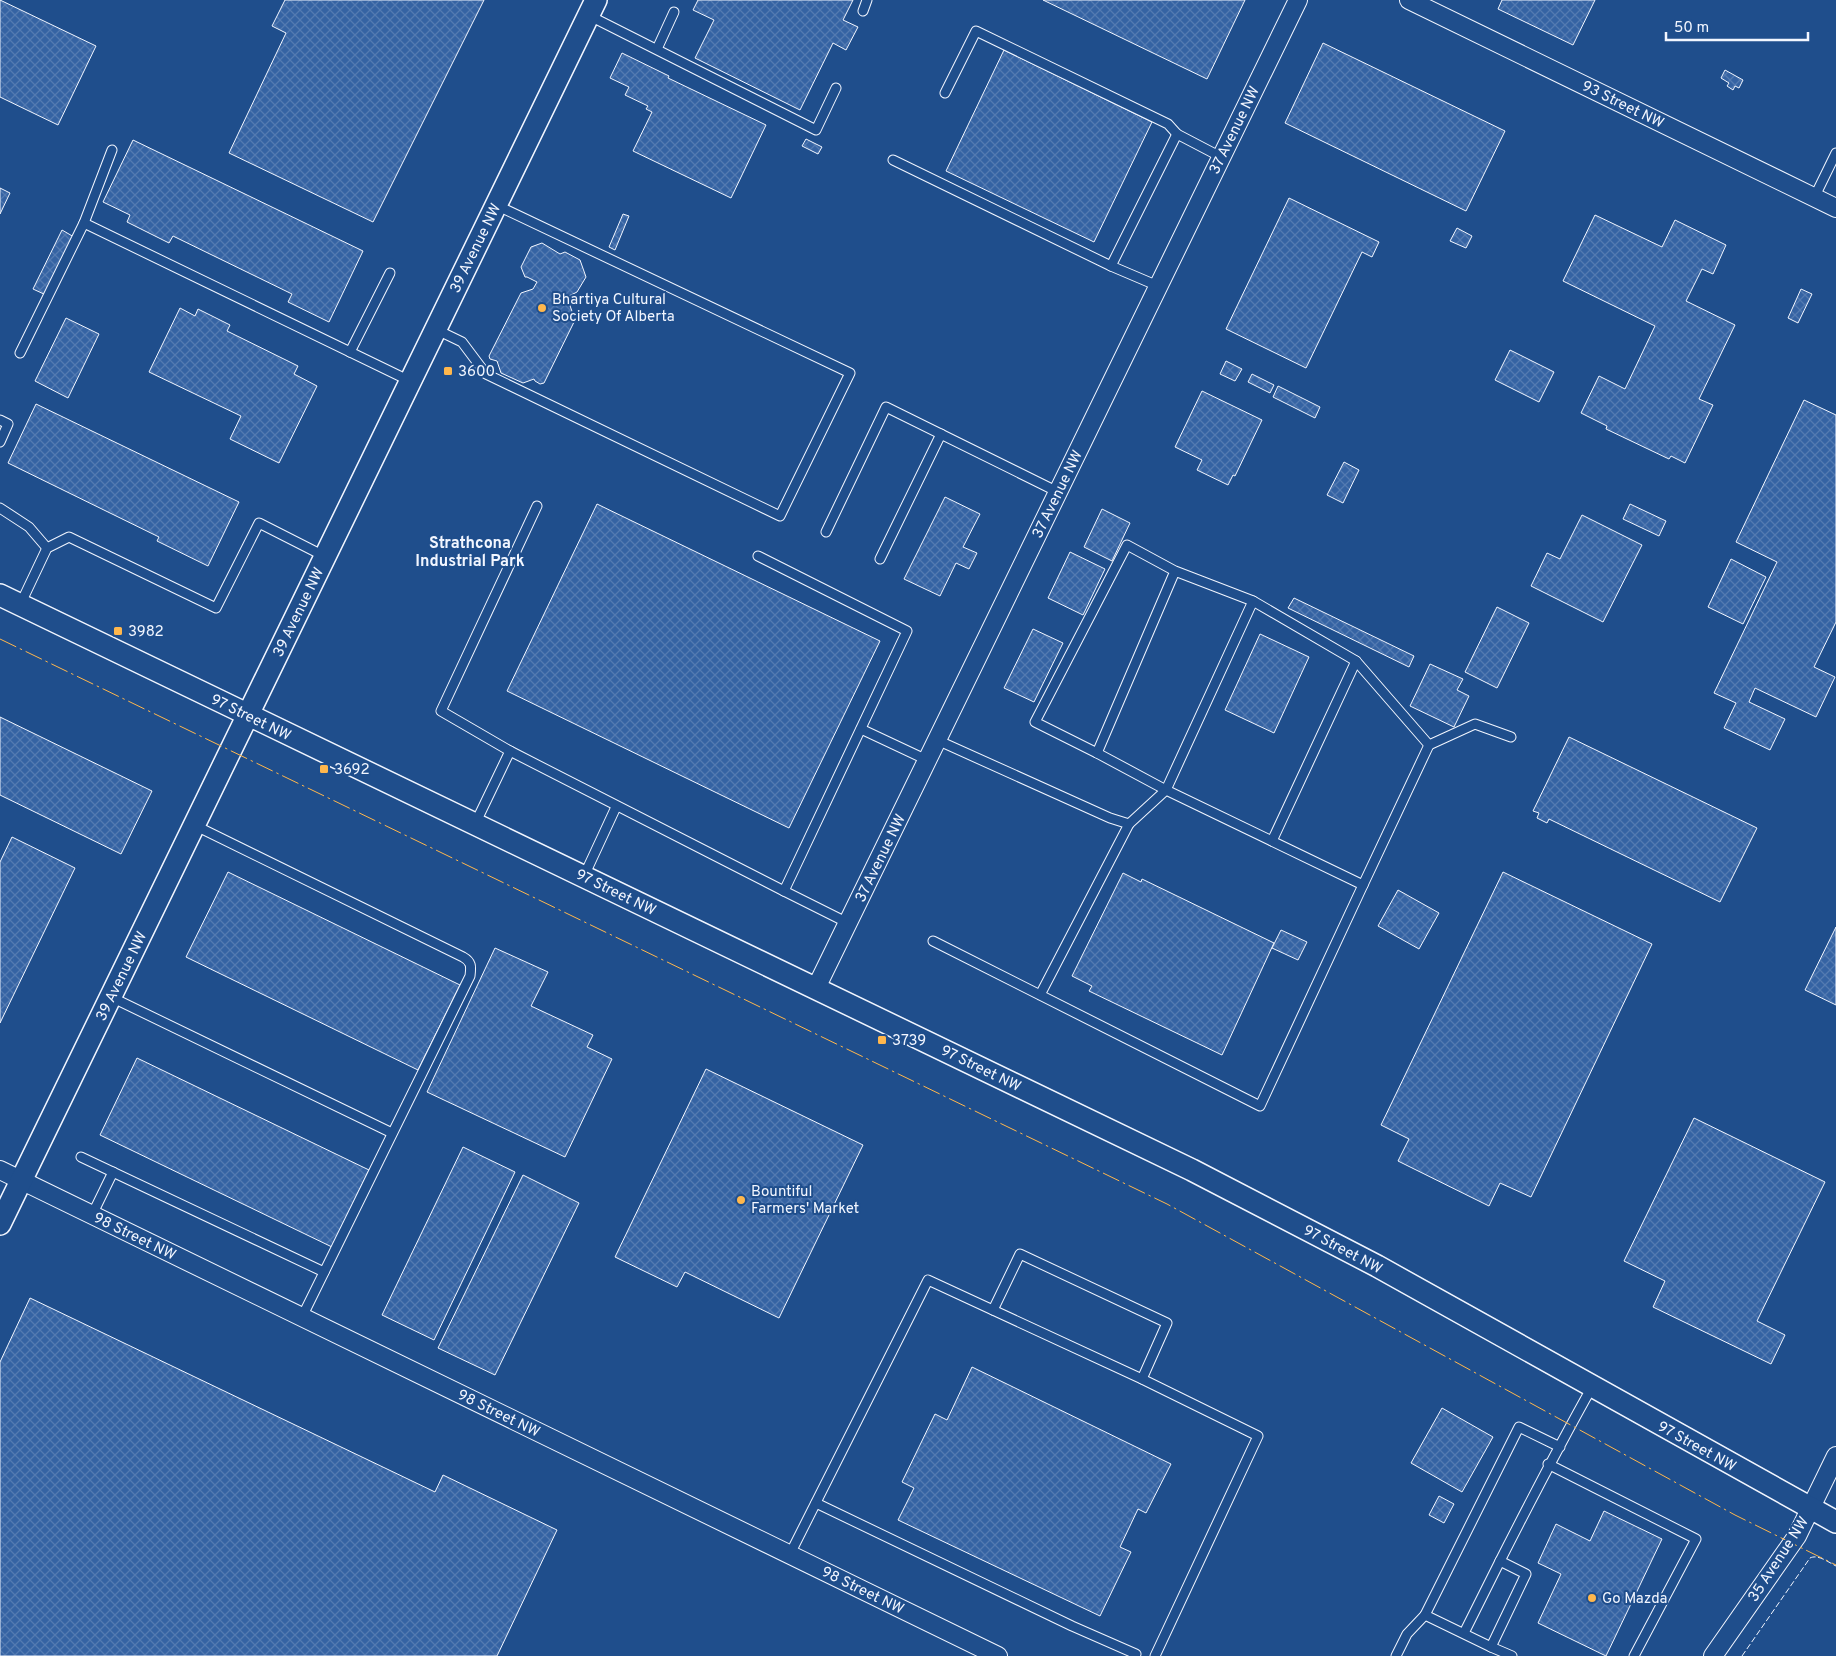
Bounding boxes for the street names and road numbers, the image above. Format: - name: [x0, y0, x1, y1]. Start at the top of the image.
- street label: 93 Street NW: [1578, 77, 1667, 133]
- street label: 37 Avenue NW: [1206, 83, 1265, 178]
- street label: 39 Avenue NW: [446, 201, 506, 297]
- street label: 37 Avenue NW: [1029, 447, 1088, 542]
- street label: 39 Avenue NW: [269, 565, 329, 661]
- street label: 97 Street NW: [207, 691, 294, 746]
- street label: 37 Avenue NW: [852, 811, 911, 906]
- street label: 97 Street NW: [572, 866, 659, 921]
- street label: 39 Avenue NW: [92, 929, 152, 1025]
- street label: 97 Street NW: [937, 1042, 1024, 1097]
- street label: 98 Street NW: [90, 1209, 179, 1266]
- street label: 97 Street NW: [1299, 1221, 1385, 1279]
- street label: 98 Street NW: [454, 1386, 543, 1443]
- street label: 97 Street NW: [1654, 1418, 1739, 1477]
- street label: 35 Avenue NW: [1745, 1514, 1814, 1606]
- street label: 98 Street NW: [818, 1563, 907, 1620]

